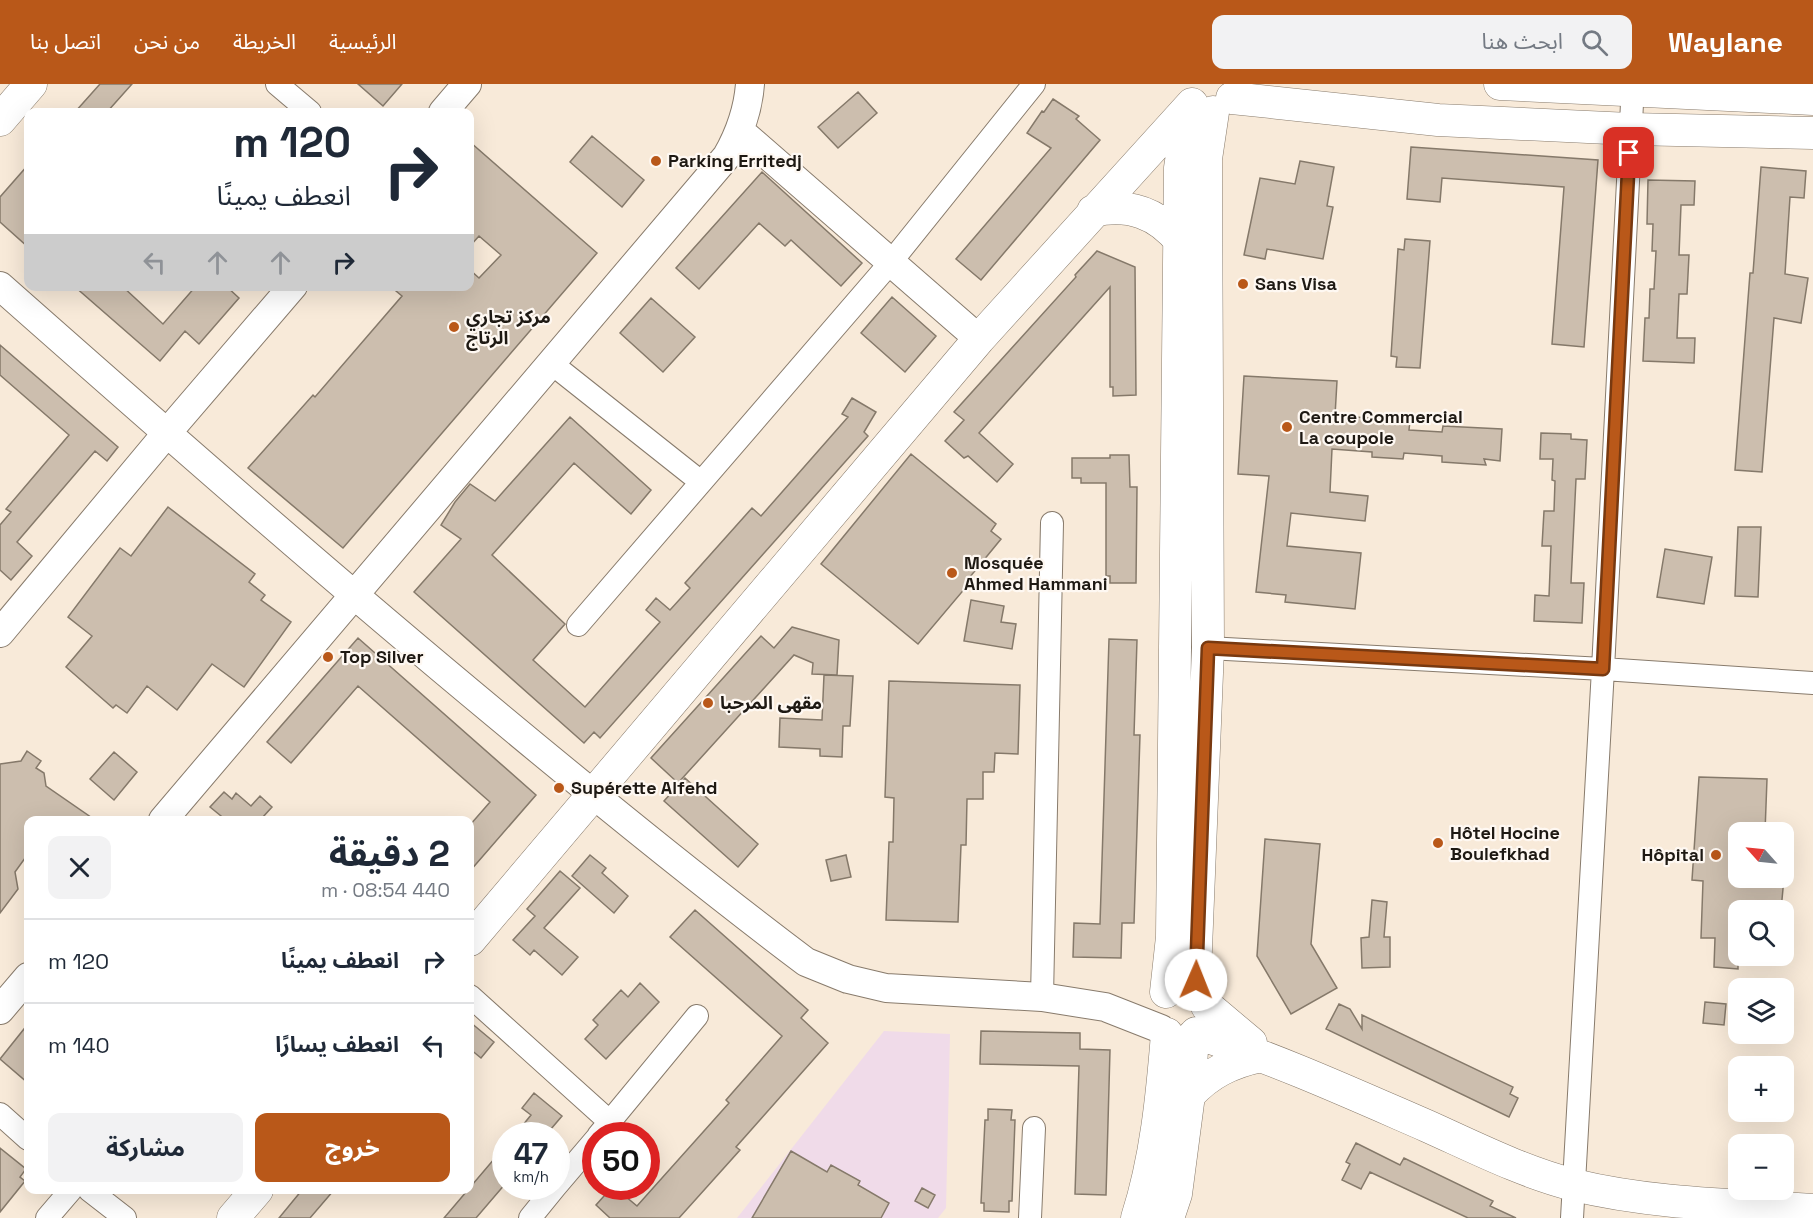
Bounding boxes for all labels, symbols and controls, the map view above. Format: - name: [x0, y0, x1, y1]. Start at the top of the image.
- search box: [1212, 15, 1632, 69]
- text: Waylane: [1668, 24, 1783, 60]
- icon: search: [1578, 26, 1611, 59]
- text: ابحث هنا: [1481, 27, 1563, 55]
- text: اتصل بنا: [30, 28, 101, 55]
- text: من نحن: [134, 28, 200, 55]
- text: الخريطة: [233, 28, 296, 55]
- text: الرئيسية: [329, 28, 396, 55]
- text: 120 m: [233, 116, 351, 169]
- pin: [1603, 127, 1654, 178]
- icon: right: [372, 132, 450, 210]
- icon: arrive: [1612, 136, 1645, 169]
- place label: Parking Erritedj: [668, 149, 802, 172]
- marker: Parking Erritedj: [649, 154, 663, 168]
- text: انعطف يمينًا: [217, 178, 351, 213]
- icon: left: [138, 246, 171, 279]
- icon: ahead: [201, 246, 234, 279]
- icon: ahead: [264, 246, 297, 279]
- icon: right: [327, 246, 360, 279]
- place label: Sans Visa: [1255, 272, 1337, 295]
- marker: Sans Visa: [1236, 277, 1250, 291]
- place label: مركز تجاري الرتاج: [466, 305, 551, 351]
- marker: مركز تجاري الرتاج: [447, 320, 461, 334]
- place label: Centre Commercial La coupole: [1299, 405, 1463, 449]
- marker: Centre Commercial La coupole: [1280, 420, 1294, 434]
- place label: Mosquée Ahmed Hammani: [964, 551, 1108, 595]
- marker: Mosquée Ahmed Hammani: [945, 566, 959, 580]
- place label: Top Silver: [340, 645, 424, 668]
- marker: Top Silver: [321, 650, 335, 664]
- place label: مقهى المرحبا: [720, 691, 822, 714]
- marker: مقهى المرحبا: [701, 696, 715, 710]
- place label: Supérette Alfehd: [571, 776, 718, 799]
- marker: Supérette Alfehd: [552, 781, 566, 795]
- place label: Hôtel Hocine Boulefkhad: [1450, 821, 1560, 865]
- north arrow: [1728, 822, 1794, 888]
- map controls: [1728, 822, 1794, 1200]
- text: 2 دقيقة: [329, 831, 450, 877]
- button: close: [48, 836, 111, 899]
- marker: Hôtel Hocine Boulefkhad: [1431, 836, 1445, 850]
- place label: Hôpital: [1642, 843, 1704, 866]
- marker: Hôpital: [1709, 848, 1723, 862]
- text: 440 m · 08:54: [321, 877, 450, 903]
- button: search: [1728, 900, 1794, 966]
- icon: right: [417, 945, 450, 978]
- text: انعطف يمينًا: [281, 946, 399, 974]
- text: 120 m: [48, 947, 109, 975]
- position arrow: [1164, 948, 1228, 1012]
- button: layers: [1728, 978, 1794, 1044]
- icon: left: [417, 1029, 450, 1062]
- text: انعطف يسارًا: [275, 1030, 399, 1058]
- text: 140 m: [48, 1031, 110, 1059]
- button: +: [1728, 1056, 1794, 1122]
- button: مشاركة: [48, 1113, 243, 1182]
- button: خروج: [255, 1113, 450, 1182]
- speed limit sign: 50: [582, 1122, 660, 1200]
- text: 47: [514, 1134, 548, 1173]
- button: −: [1728, 1134, 1794, 1200]
- text: km/h: [513, 1167, 549, 1186]

